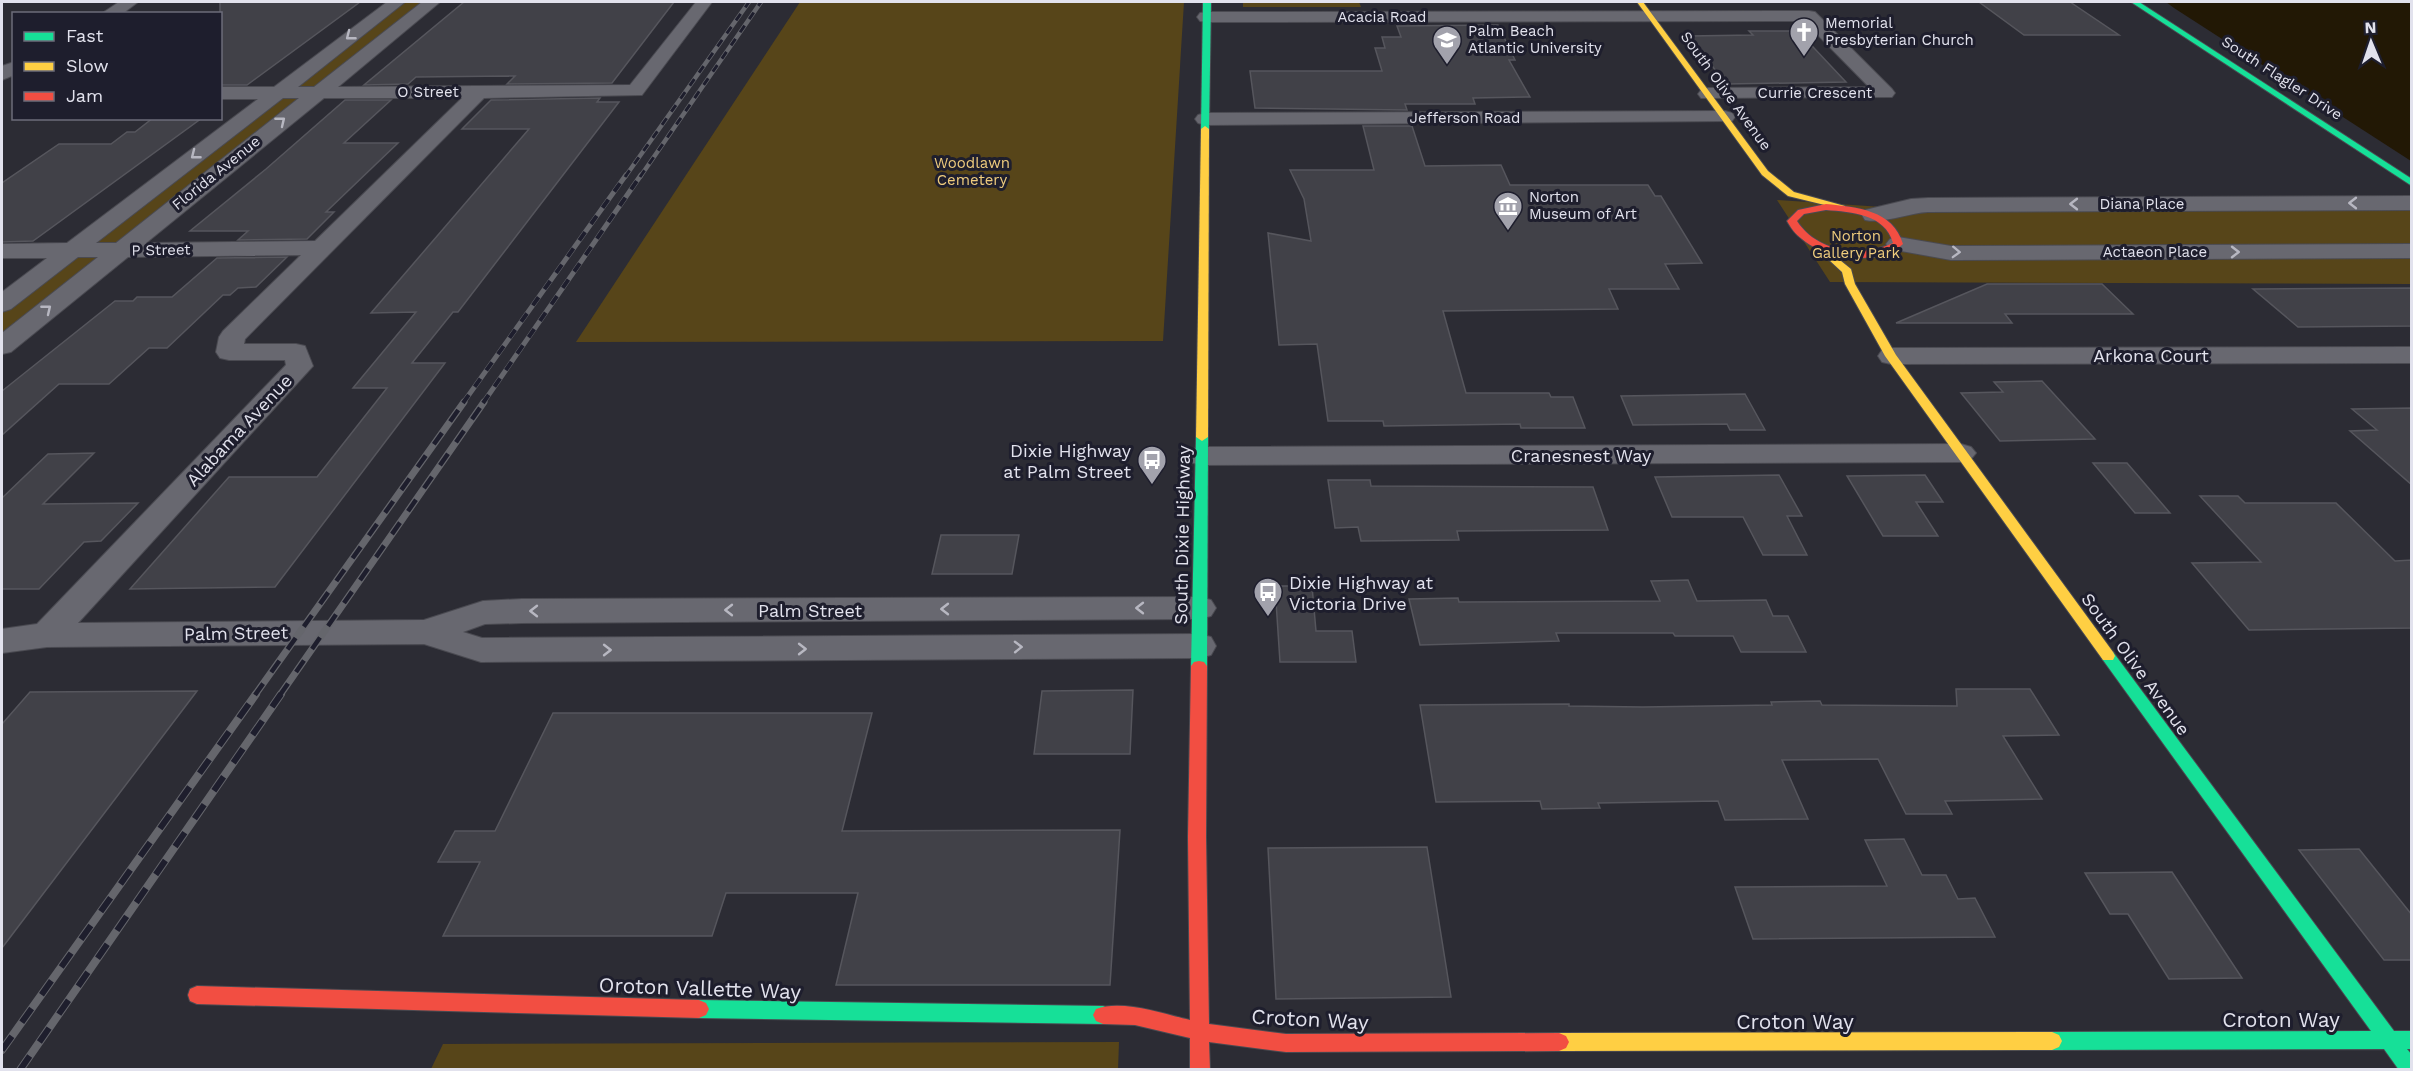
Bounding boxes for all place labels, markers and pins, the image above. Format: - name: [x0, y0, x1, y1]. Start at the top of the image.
- place label: Memorial Presbyterian Church: [1825, 14, 1974, 49]
- church icon: Memorial Presbyterian Church: [1788, 16, 1820, 58]
- place label: Palm Beach Atlantic University: [1468, 22, 1602, 57]
- school or university icon: Palm Beach Atlantic University: [1431, 24, 1463, 66]
- place label: Norton Museum of Art: [1529, 188, 1637, 223]
- museum icon: Norton Museum of Art: [1492, 190, 1524, 232]
- place label: Dixie Highway at Palm Street: [1003, 440, 1132, 482]
- bus stop icon: Dixie Highway at Palm Street: [1136, 444, 1168, 486]
- place label: Dixie Highway at Victoria Drive: [1289, 572, 1433, 614]
- bus stop icon: Dixie Highway at Victoria Drive: [1252, 576, 1284, 618]

